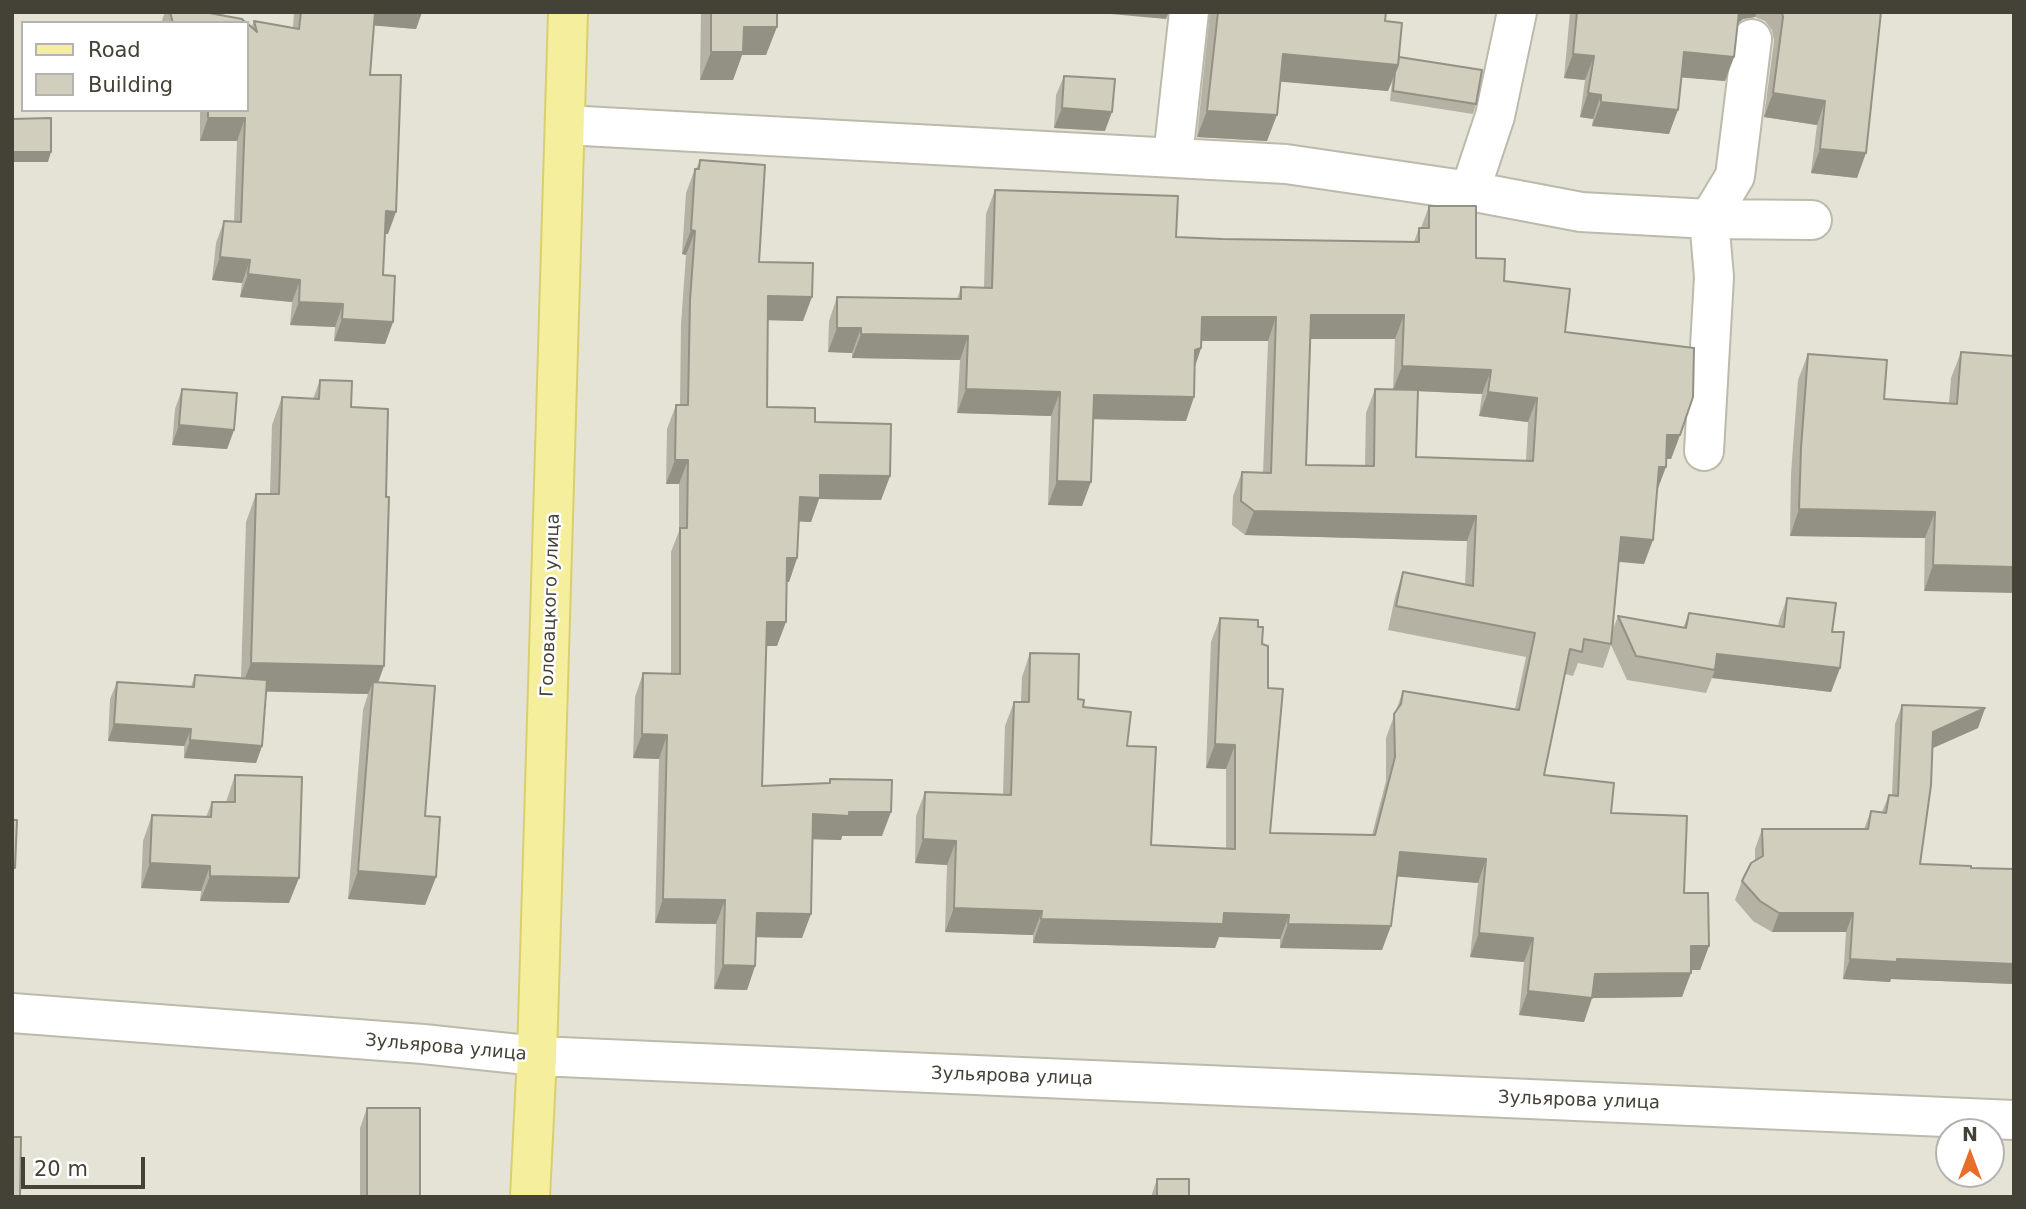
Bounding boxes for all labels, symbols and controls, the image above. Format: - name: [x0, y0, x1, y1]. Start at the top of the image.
- legend: [21, 21, 248, 112]
- text: Road: [88, 38, 141, 62]
- text: Building: [88, 73, 173, 97]
- street label: Головацкого улица: [537, 513, 565, 697]
- street label: Зульярова улица: [364, 1030, 528, 1066]
- street label: Зульярова улица: [931, 1063, 1093, 1091]
- street label: Зульярова улица: [1498, 1087, 1660, 1115]
- north arrow: [1935, 1118, 2005, 1188]
- text: N: [1962, 1123, 1978, 1145]
- scale bar: [24, 1142, 149, 1186]
- text: 20 m: [34, 1157, 88, 1181]

